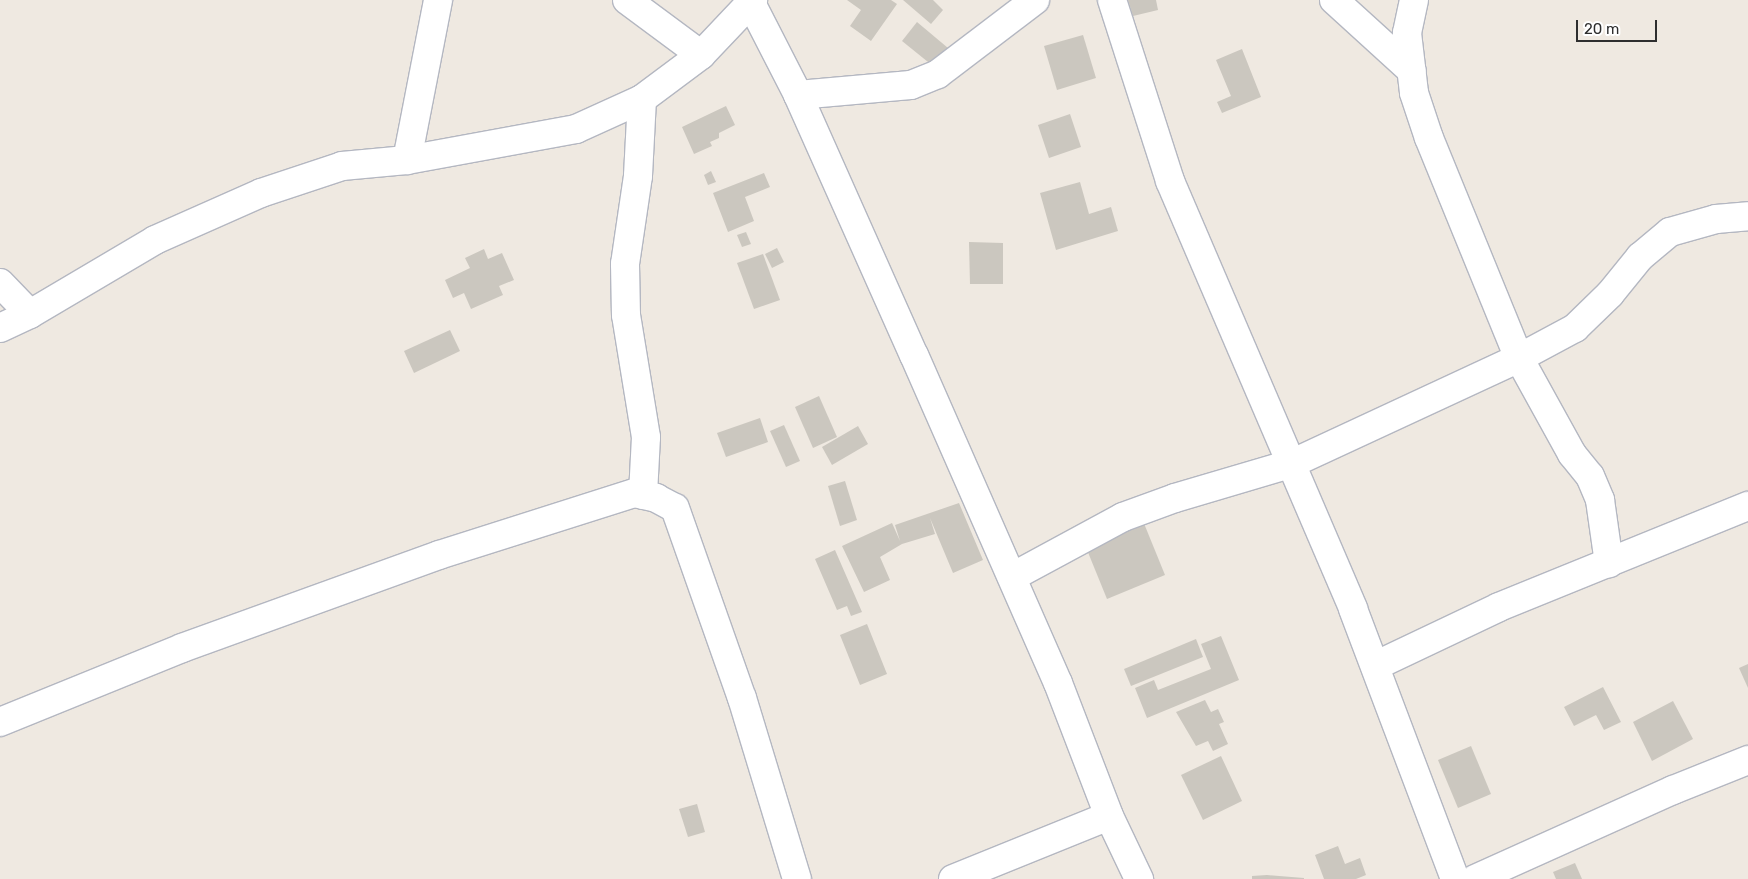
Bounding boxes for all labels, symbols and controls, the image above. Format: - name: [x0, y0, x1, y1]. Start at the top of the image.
- scale bar: [1578, 10, 1659, 42]
- text: 20 m: [1584, 20, 1619, 38]

